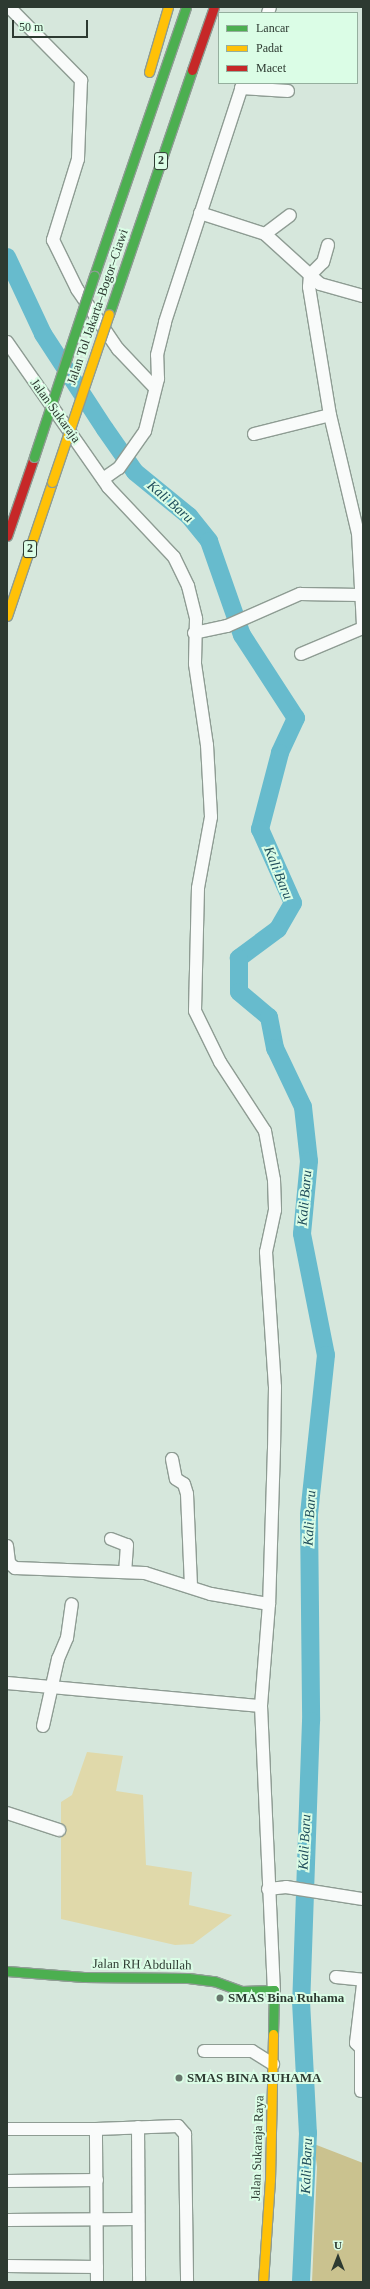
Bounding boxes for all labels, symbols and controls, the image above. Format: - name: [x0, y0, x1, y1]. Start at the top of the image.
- scale bar: [14, 12, 90, 38]
- legend: [218, 12, 358, 84]
- text: 50 m: [19, 20, 43, 34]
- text: Lancar: [256, 21, 289, 35]
- text: Padat: [256, 41, 283, 55]
- text: Macet: [256, 61, 286, 75]
- road number: 2: [154, 151, 168, 171]
- street label: Jalan Tol Jakarta–Bogor–Ciawi: [64, 227, 132, 387]
- street label: Jalan Sukaraja: [27, 376, 83, 446]
- water label: Kali Baru: [144, 477, 196, 527]
- road number: 2: [23, 539, 37, 559]
- water label: Kali Baru: [260, 844, 296, 902]
- water label: Kali Baru: [294, 1170, 316, 1226]
- water label: Kali Baru: [300, 1490, 320, 1546]
- water label: Kali Baru: [295, 1814, 315, 1870]
- street label: Jalan RH Abdullah: [92, 1956, 192, 1974]
- place label: SMAS Bina Ruhama: [228, 1990, 344, 2006]
- marker: SMAS Bina Ruhama: [215, 1993, 225, 2003]
- place label: SMAS BINA RUHAMA: [187, 2070, 322, 2086]
- marker: SMAS BINA RUHAMA: [174, 2073, 184, 2083]
- street label: Jalan Sukaraja Raya: [248, 2095, 268, 2201]
- water label: Kali Baru: [298, 2138, 316, 2194]
- north arrow: [318, 2237, 358, 2277]
- text: U: [334, 2239, 342, 2251]

